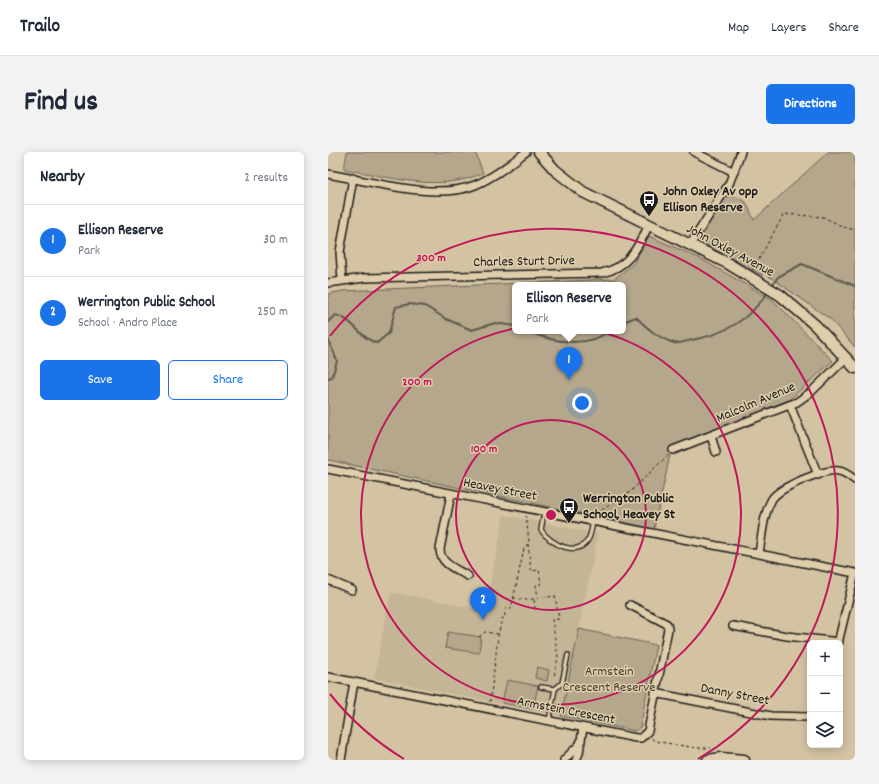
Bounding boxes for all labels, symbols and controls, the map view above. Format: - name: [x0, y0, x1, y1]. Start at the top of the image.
- text: Trailo: [20, 14, 60, 41]
- text: Map: [728, 18, 749, 38]
- text: Layers: [771, 18, 806, 38]
- text: Share: [828, 18, 859, 38]
- text: Find us: [24, 84, 98, 124]
- button: Directions: [766, 84, 855, 124]
- text: Nearby: [40, 166, 84, 190]
- text: 2 results: [244, 169, 288, 188]
- place label: John Oxley Av opp Ellison Reserve: [663, 182, 758, 218]
- bus stop icon: John Oxley Av opp Ellison Reserve: [638, 189, 660, 217]
- street label: John Oxley Avenue: [682, 219, 778, 283]
- text: Ellison Reserve: [78, 220, 163, 242]
- text: 1: [52, 231, 54, 250]
- text: 30 m: [263, 231, 288, 250]
- text: Park: [78, 242, 100, 261]
- text: 300 m: [416, 250, 446, 267]
- street label: Charles Sturt Drive: [473, 251, 575, 273]
- popup: [512, 282, 626, 334]
- text: Ellison Reserve: [526, 288, 612, 310]
- text: Werrington Public School: [78, 292, 215, 314]
- text: 2: [50, 303, 56, 322]
- text: 250 m: [257, 303, 288, 322]
- text: Park: [526, 310, 549, 329]
- text: School · Andro Place: [78, 314, 177, 333]
- pin: 1: [556, 347, 582, 380]
- button: Save: [40, 360, 160, 400]
- button: Share: [168, 360, 288, 400]
- text: 200 m: [402, 374, 432, 391]
- street label: Malcolm Avenue: [713, 377, 799, 429]
- your location: [572, 393, 592, 413]
- text: 100 m: [471, 441, 497, 458]
- street label: Heavey Street: [461, 473, 539, 507]
- place label: Werrington Public School, Heavey St: [583, 489, 676, 525]
- bus stop icon: Werrington Public School, Heavey St: [558, 496, 580, 524]
- centre of rings: [544, 508, 558, 522]
- pin: 2: [470, 587, 496, 620]
- map controls: [807, 640, 843, 748]
- button: +: [807, 640, 843, 676]
- park label: Armstein Crescent Reserve: [562, 662, 656, 698]
- button: −: [807, 676, 843, 712]
- street label: Danny Street: [699, 679, 771, 711]
- street label: Armstein Crescent: [515, 692, 617, 730]
- button: layers: [807, 712, 843, 748]

